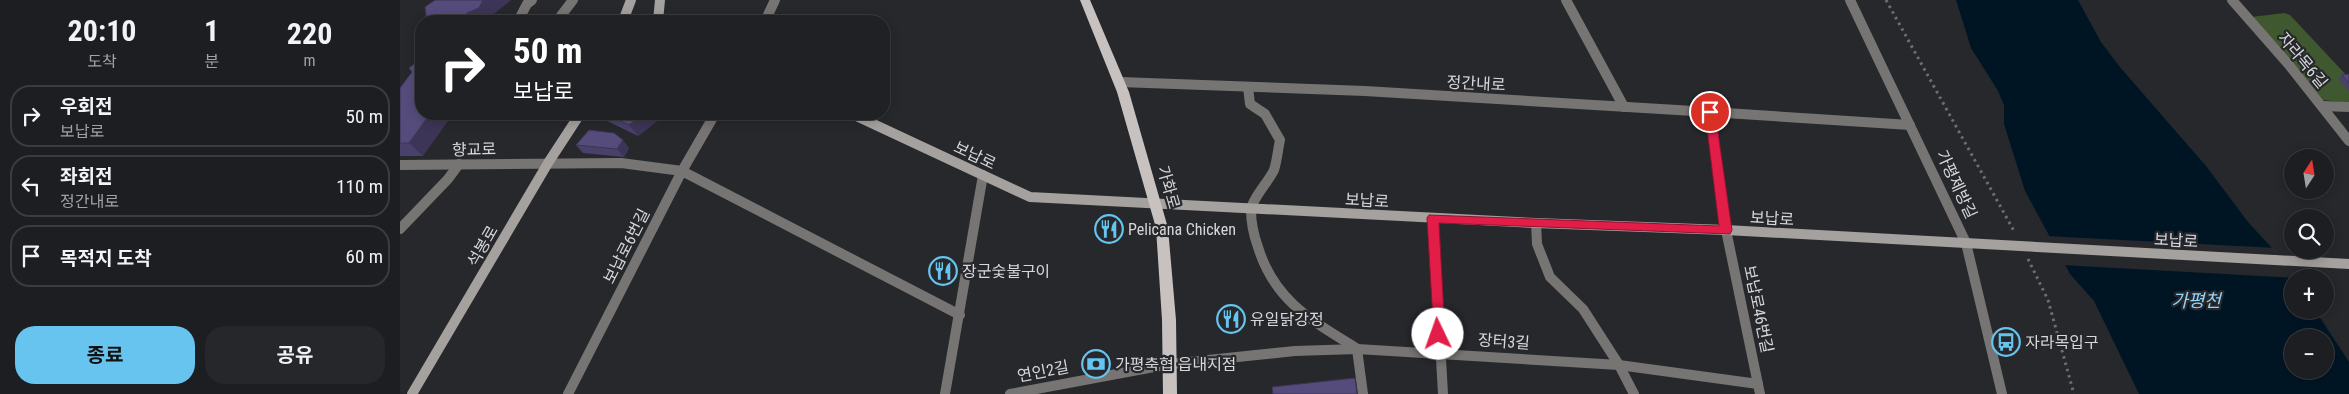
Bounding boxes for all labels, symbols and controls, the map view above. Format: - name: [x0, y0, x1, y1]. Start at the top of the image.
- text: 20:10: [68, 13, 136, 48]
- text: 1: [204, 13, 219, 48]
- text: 220: [287, 16, 332, 51]
- street label: 자라목6길: [2274, 29, 2331, 92]
- text: 50 m: [513, 31, 582, 72]
- icon: right: [430, 35, 495, 100]
- text: m: [304, 51, 316, 70]
- text: 도착: [87, 52, 117, 71]
- text: 분: [204, 52, 219, 71]
- street label: 정간내로: [1446, 72, 1506, 95]
- text: 보납로: [513, 79, 574, 104]
- pin: [1689, 91, 1731, 133]
- text: 우회전: [60, 95, 112, 118]
- icon: arrive: [1696, 98, 1724, 126]
- icon: right: [17, 102, 45, 130]
- text: 50 m: [346, 105, 383, 128]
- text: 보납로: [60, 122, 104, 141]
- street label: 보납로: [951, 138, 999, 174]
- street label: 향교로: [452, 140, 497, 159]
- street label: 가평제방길: [1932, 147, 1981, 222]
- north arrow: [2284, 149, 2334, 199]
- map controls: [2284, 149, 2334, 379]
- street label: 가화로: [1153, 163, 1184, 211]
- text: 좌회전: [60, 165, 112, 188]
- icon: left: [17, 172, 45, 200]
- text: 110 m: [336, 175, 383, 198]
- street label: 보납로: [1344, 190, 1390, 211]
- text: 정간내로: [60, 192, 119, 211]
- street label: 보납로6번길: [599, 206, 653, 287]
- street label: 보납로: [1749, 208, 1795, 229]
- button: search: [2284, 209, 2334, 259]
- restaurant icon: Pelicana Chicken: [1094, 214, 1124, 244]
- place label: Pelicana Chicken: [1128, 220, 1236, 239]
- street label: 석봉로: [463, 222, 502, 270]
- street label: 보납로: [2153, 230, 2199, 251]
- icon: arrive: [17, 242, 45, 270]
- text: 60 m: [346, 245, 383, 268]
- text: 목적지 도착: [60, 247, 152, 270]
- restaurant icon: 장군숯불구이: [928, 256, 958, 286]
- place label: 장군숯불구이: [962, 262, 1050, 281]
- street label: 보납로46번길: [1740, 263, 1777, 355]
- button: +: [2284, 269, 2334, 319]
- water label: 가평천: [2171, 290, 2223, 311]
- restaurant icon: 유일닭강정: [1216, 304, 1246, 334]
- position arrow: [1411, 307, 1463, 359]
- place label: 유일닭강정: [1250, 310, 1324, 329]
- button: 종료: [15, 326, 195, 384]
- button: 공유: [205, 326, 385, 384]
- bus stop icon: 자라목입구: [1991, 327, 2021, 357]
- button: −: [2284, 329, 2334, 379]
- street label: 장터3길: [1477, 330, 1531, 353]
- place label: 자라목입구: [2025, 333, 2099, 352]
- bank icon: 가평축협 읍내지점: [1081, 349, 1111, 379]
- place label: 가평축협 읍내지점: [1115, 355, 1236, 374]
- street label: 연인2길: [1016, 357, 1070, 386]

